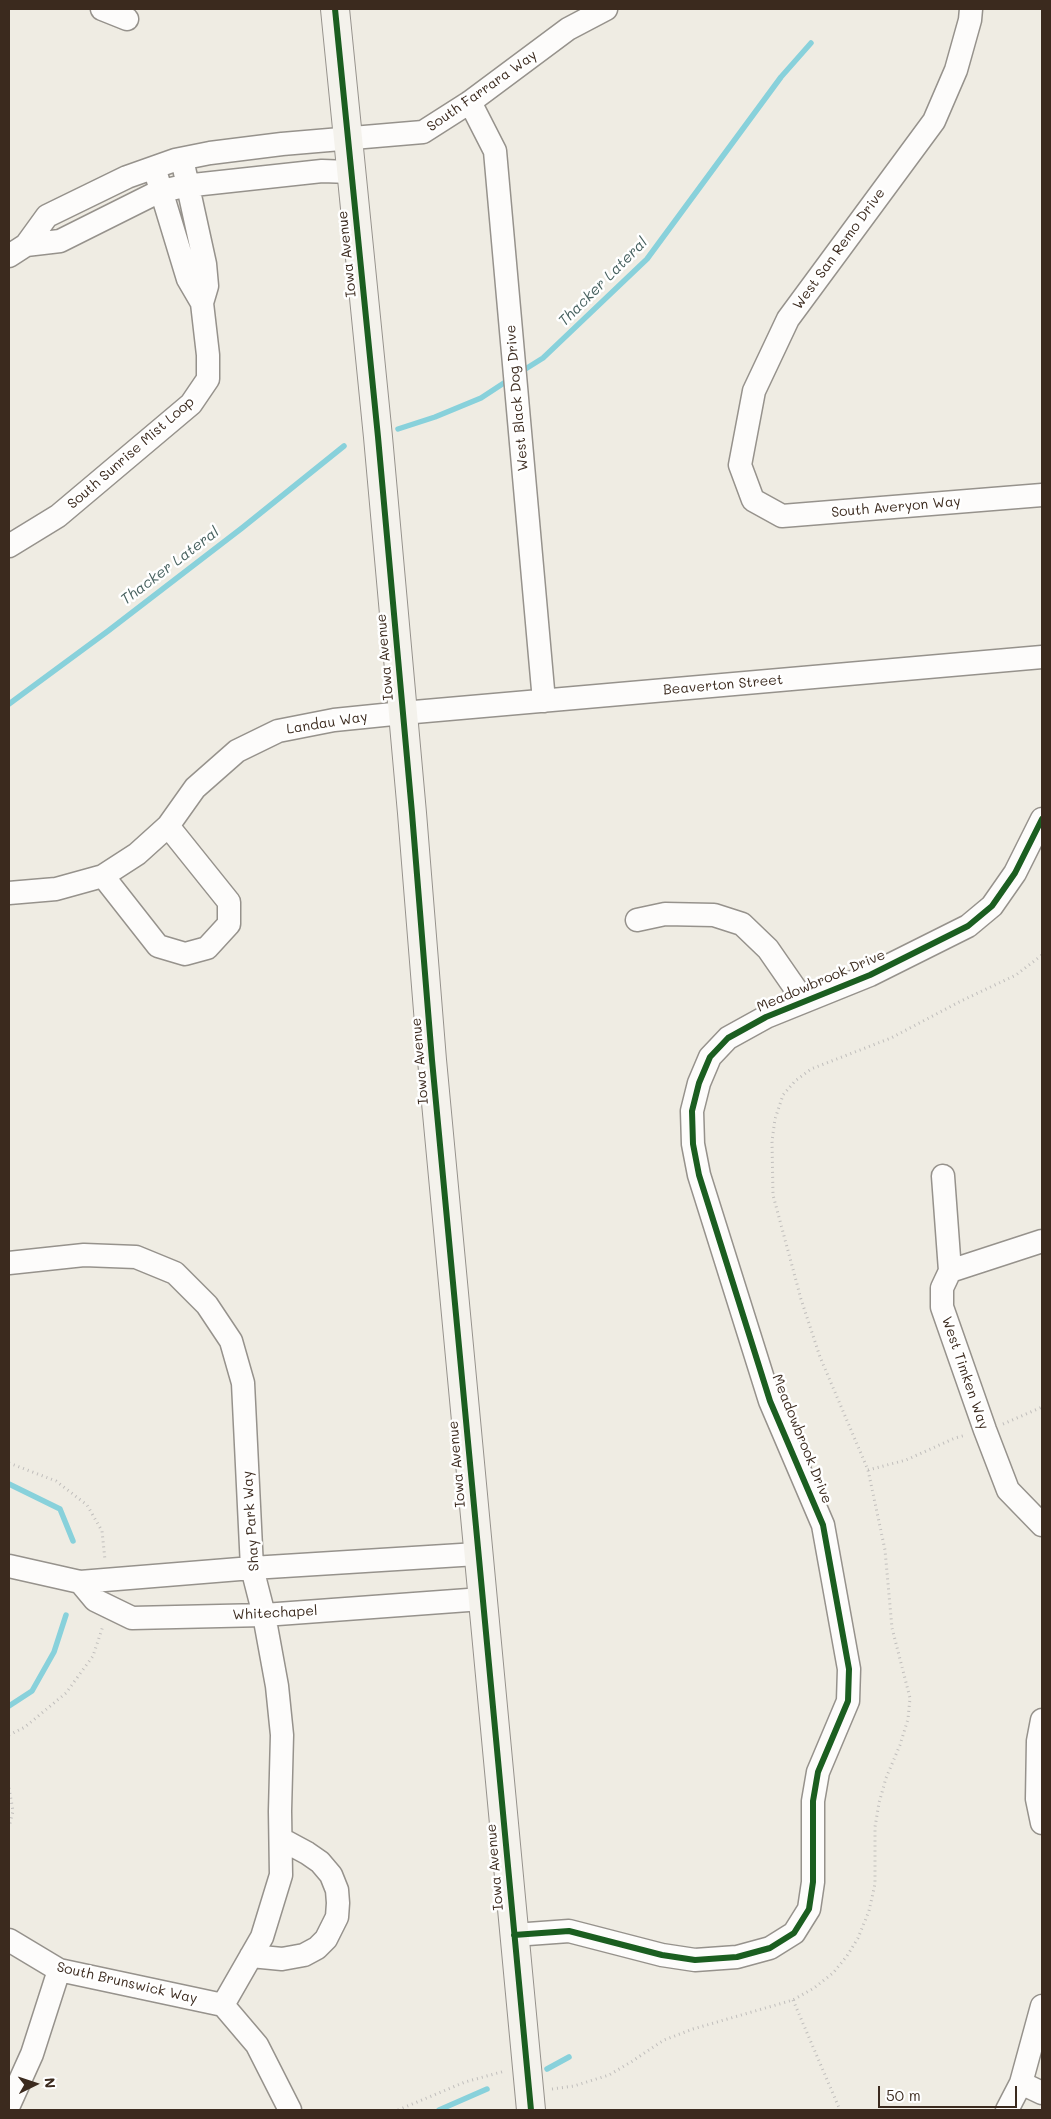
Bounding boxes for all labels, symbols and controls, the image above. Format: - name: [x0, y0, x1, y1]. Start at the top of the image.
- street label: South Farrara Way: [424, 47, 540, 135]
- street label: West San Remo Drive: [789, 185, 889, 313]
- street label: Iowa Avenue: [334, 210, 360, 298]
- water label: Thacker Lateral: [555, 234, 651, 330]
- street label: West Black Dog Drive: [502, 324, 532, 472]
- street label: South Sunrise Mist Loop: [64, 393, 198, 513]
- street label: South Averyon Way: [831, 493, 961, 521]
- water label: Thacker Lateral: [117, 523, 223, 609]
- street label: Iowa Avenue: [373, 613, 397, 701]
- street label: Beaverton Street: [662, 671, 784, 699]
- street label: Landau Way: [285, 708, 369, 738]
- street label: Meadowbrook Drive: [754, 946, 888, 1016]
- street label: Iowa Avenue: [408, 1017, 432, 1105]
- street label: West Timken Way: [938, 1314, 992, 1432]
- street label: Meadowbrook Drive: [768, 1372, 836, 1506]
- street label: Iowa Avenue: [445, 1420, 469, 1508]
- street label: Shay Park Way: [239, 1470, 263, 1572]
- street label: Whitechapel: [232, 1602, 318, 1624]
- street label: Iowa Avenue: [483, 1823, 507, 1911]
- street label: South Brunswick Way: [55, 1959, 199, 2007]
- north arrow: [10, 2059, 60, 2109]
- scale bar: [881, 2076, 1020, 2108]
- text: N: [41, 2077, 60, 2089]
- text: 50 m: [886, 2085, 921, 2105]

